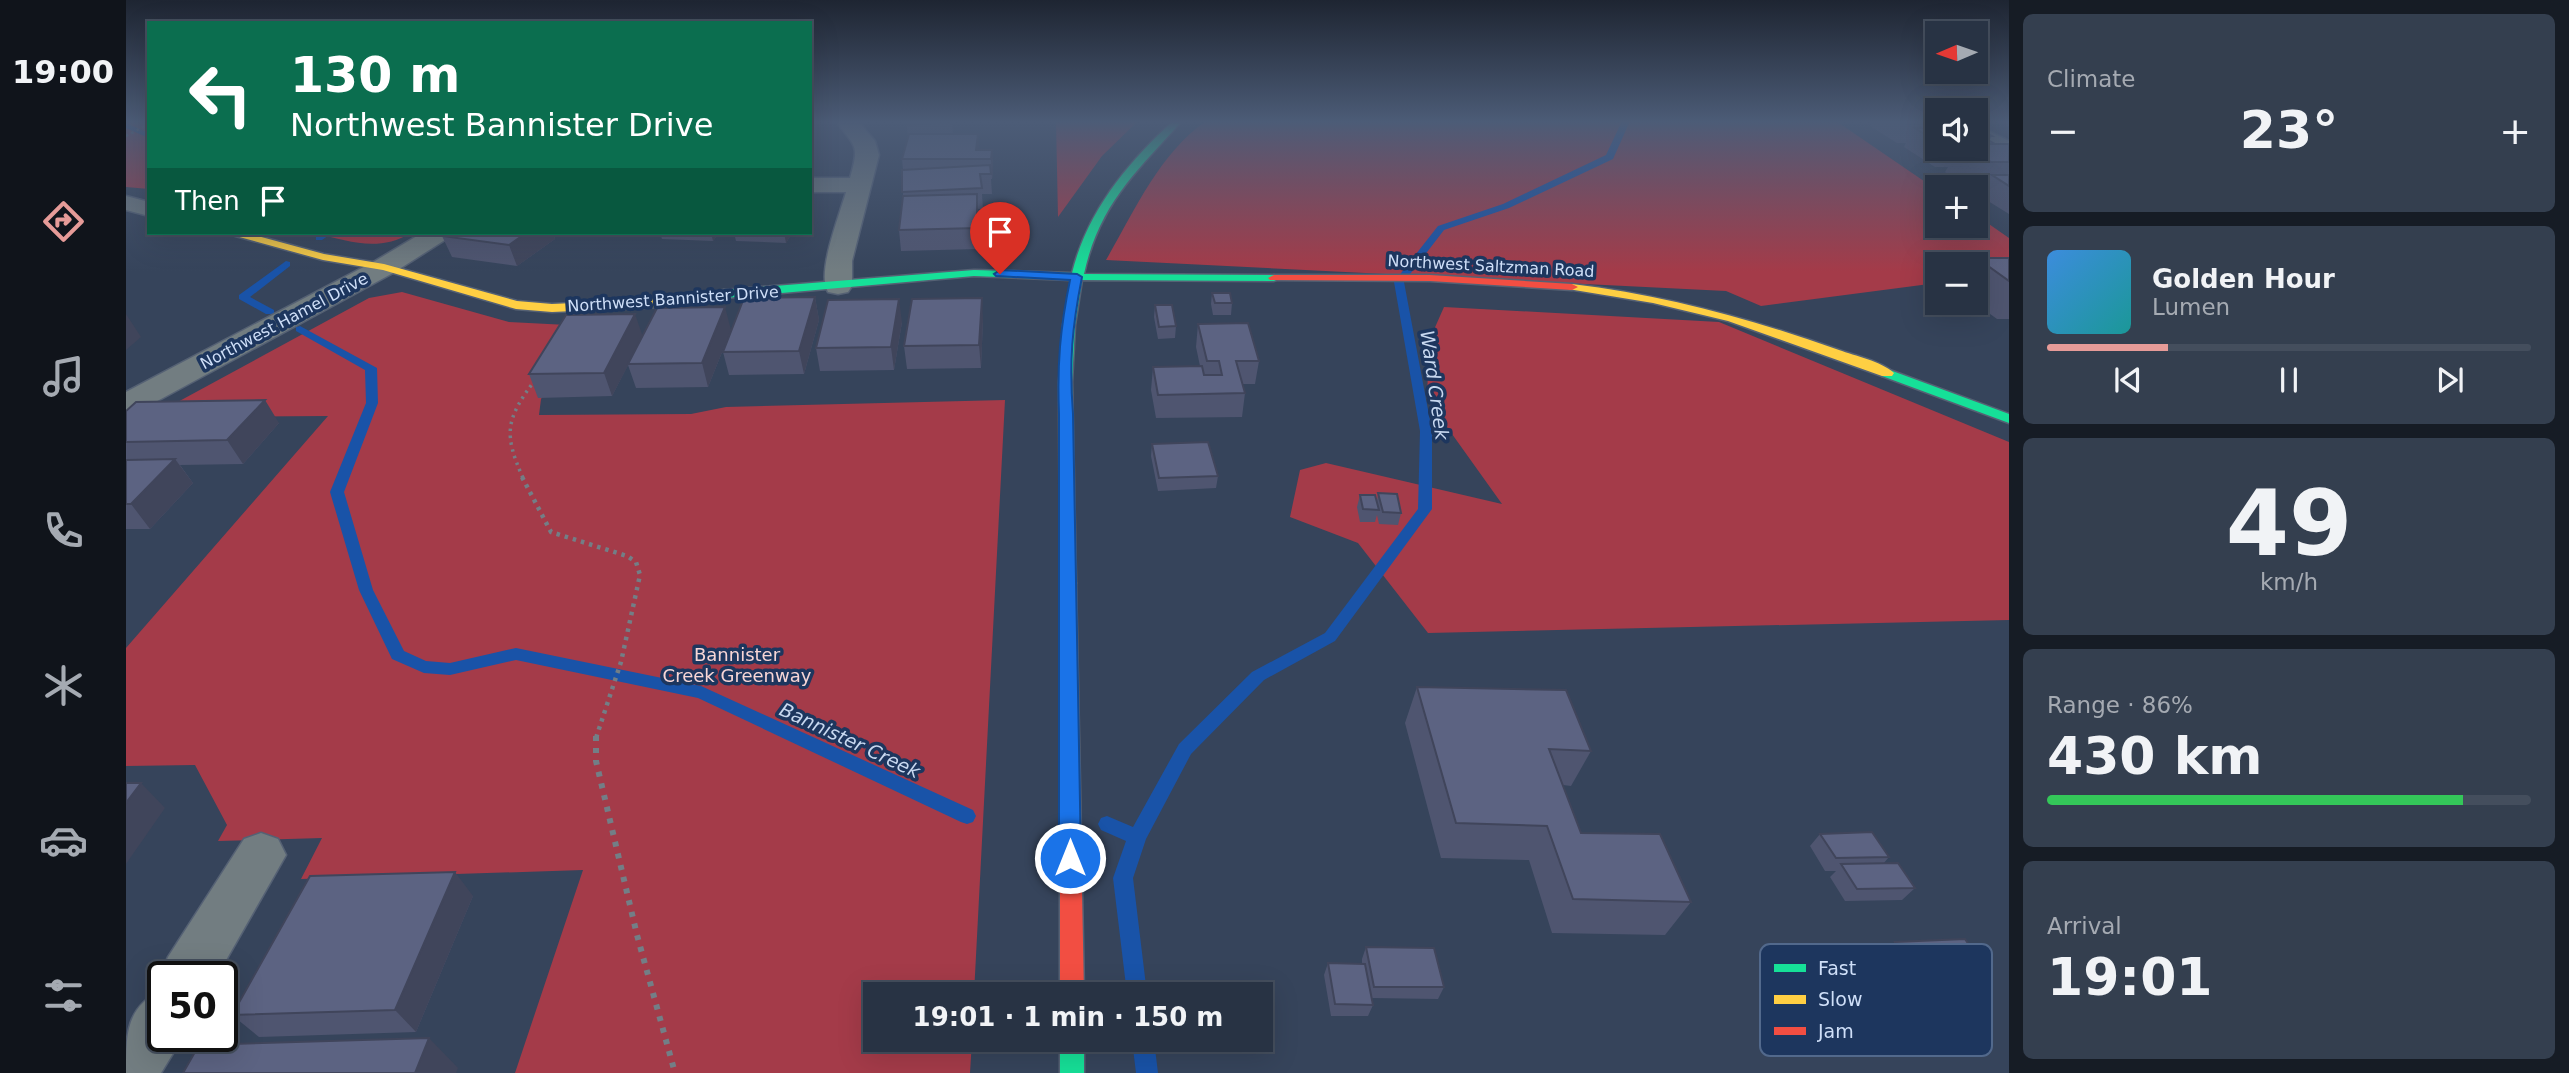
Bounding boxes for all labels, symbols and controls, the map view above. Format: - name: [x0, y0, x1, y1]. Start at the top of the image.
- north arrow: [1925, 21, 1988, 84]
- map controls: [1925, 21, 1988, 315]
- text: 130 m: [290, 47, 460, 104]
- icon: left: [175, 49, 266, 140]
- text: 19:00: [12, 53, 114, 91]
- text: Climate: [2047, 66, 2136, 92]
- button: sound: [1925, 98, 1988, 161]
- text: 23°: [2240, 100, 2338, 160]
- text: Northwest Bannister Drive: [290, 106, 713, 144]
- text: −: [2047, 109, 2079, 153]
- text: +: [2499, 109, 2531, 153]
- button: +: [1925, 175, 1988, 238]
- icon: arrive: [254, 182, 292, 220]
- text: Then: [175, 186, 240, 216]
- icon: directions: [39, 197, 88, 246]
- pin: [970, 202, 1030, 274]
- icon: arrive: [981, 213, 1019, 251]
- street label: Northwest Saltzman Road: [1387, 251, 1595, 281]
- button: −: [1925, 252, 1988, 315]
- text: Golden Hour: [2152, 264, 2335, 294]
- street label: Northwest Hamel Drive: [197, 269, 371, 373]
- street label: Northwest Bannister Drive: [567, 282, 779, 316]
- text: Lumen: [2152, 294, 2230, 320]
- water label: Ward Creek: [1416, 329, 1454, 442]
- icon: music: [39, 352, 88, 401]
- icon: previous: [2109, 361, 2147, 399]
- icon: pause: [2270, 361, 2308, 399]
- icon: next: [2431, 361, 2469, 399]
- text: 49: [2226, 471, 2352, 576]
- icon: phone: [39, 506, 88, 555]
- text: km/h: [2260, 569, 2318, 595]
- park label: Bannister Creek Greenway: [663, 644, 812, 686]
- icon: climate: [39, 661, 88, 710]
- text: Range · 86%: [2047, 692, 2193, 718]
- water label: Bannister Creek: [776, 698, 925, 783]
- text: 430 km: [2047, 726, 2262, 786]
- icon: car: [39, 816, 88, 865]
- position arrow: [1033, 821, 1107, 895]
- text: Arrival: [2047, 913, 2122, 939]
- legend: [1760, 944, 1992, 1056]
- text: 19:01: [2047, 947, 2213, 1007]
- text: Fast: [1818, 957, 1856, 979]
- speed limit sign: 50: [147, 961, 238, 1052]
- icon: filters: [39, 971, 88, 1020]
- text: Slow: [1818, 988, 1863, 1010]
- text: 19:01 · 1 min · 150 m: [913, 1002, 1223, 1032]
- text: Jam: [1817, 1020, 1854, 1042]

